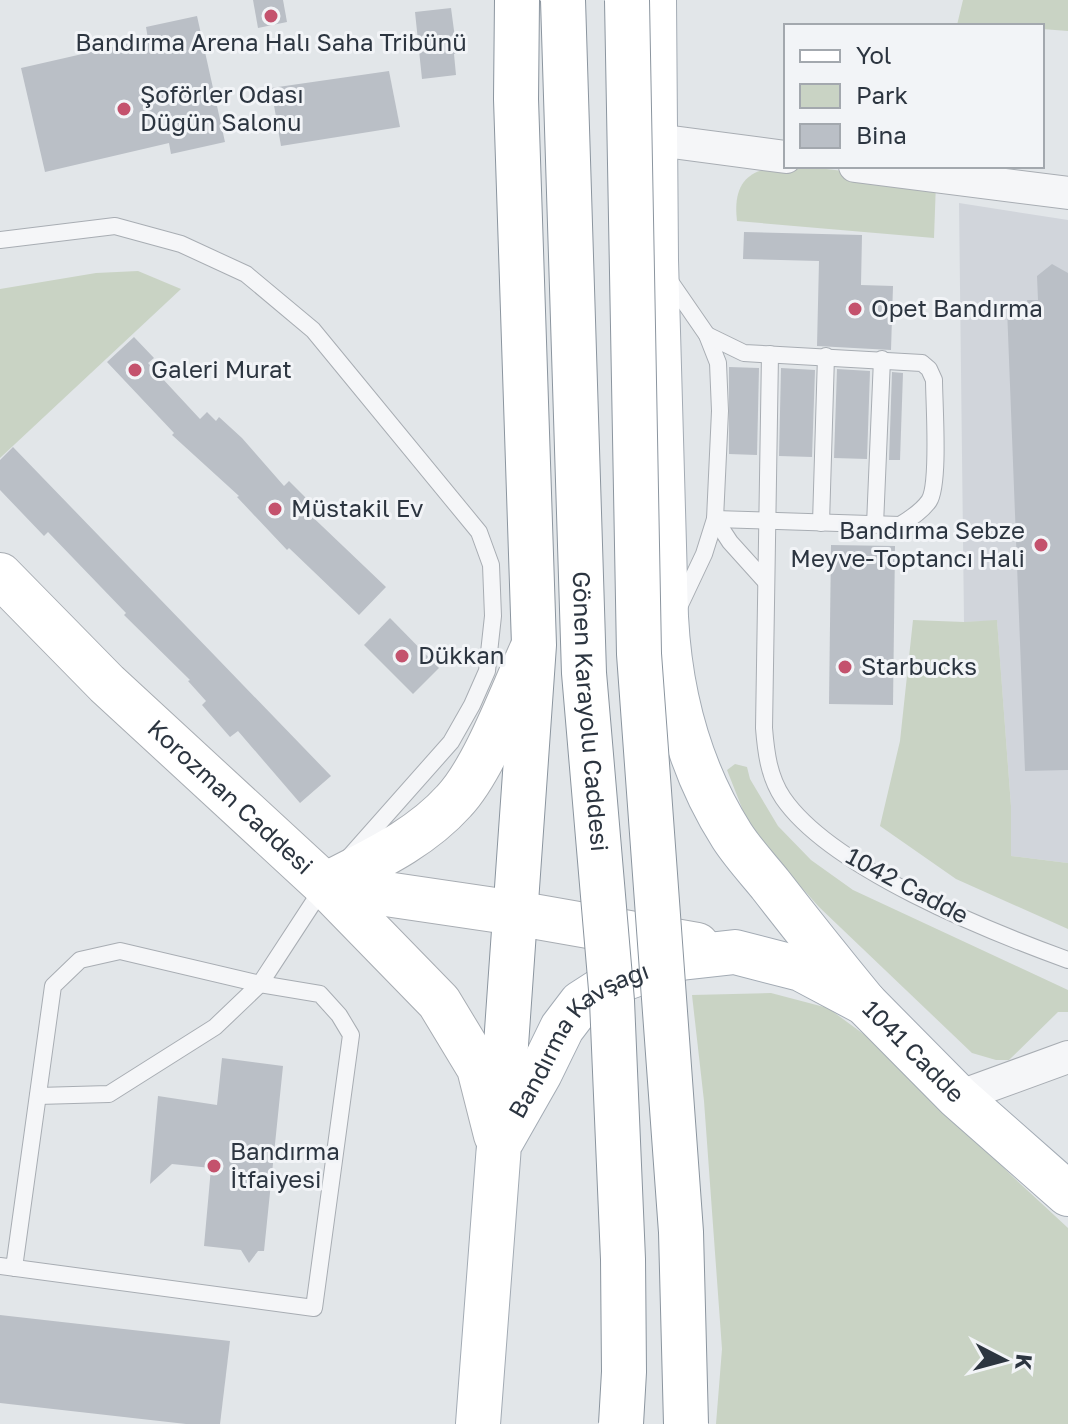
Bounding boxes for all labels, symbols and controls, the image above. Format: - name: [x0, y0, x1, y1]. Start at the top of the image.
- marker: Bandırma Arena Halı Saha Tribünü: [262, 7, 280, 25]
- legend: [784, 24, 1044, 168]
- place label: Bandırma Arena Halı Saha Tribünü: [75, 27, 467, 56]
- text: Yol: [856, 40, 892, 69]
- place label: Şoförler Odası Düğün Salonu: [140, 79, 304, 136]
- text: Park: [856, 80, 908, 109]
- marker: Şoförler Odası Düğün Salonu: [115, 100, 133, 118]
- text: Bina: [856, 120, 907, 149]
- place label: Opet Bandırma: [871, 293, 1043, 322]
- marker: Opet Bandırma: [846, 300, 864, 318]
- place label: Galeri Murat: [151, 354, 292, 383]
- marker: Galeri Murat: [126, 361, 144, 379]
- place label: Müstakil Ev: [291, 493, 424, 522]
- marker: Müstakil Ev: [266, 500, 284, 518]
- place label: Bandırma Sebze Meyve-Toptancı Hali: [790, 515, 1025, 572]
- marker: Bandırma Sebze Meyve-Toptancı Hali: [1032, 536, 1050, 554]
- street label: Gönen Karayolu Caddesi: [568, 571, 615, 853]
- place label: Dükkan: [418, 640, 505, 669]
- marker: Dükkan: [393, 647, 411, 665]
- place label: Starbucks: [861, 651, 977, 680]
- marker: Starbucks: [836, 658, 854, 676]
- street label: Korozman Caddesi: [142, 713, 320, 880]
- street label: 1042 Cadde: [842, 840, 974, 929]
- street label: Bandırma Kavşağı: [501, 955, 652, 1123]
- street label: 1041 Cadde: [858, 994, 971, 1108]
- place label: Bandırma İtfaiyesi: [230, 1136, 340, 1193]
- marker: Bandırma İtfaiyesi: [205, 1157, 223, 1175]
- north arrow: [964, 1320, 1044, 1400]
- text: K: [1010, 1353, 1039, 1372]

